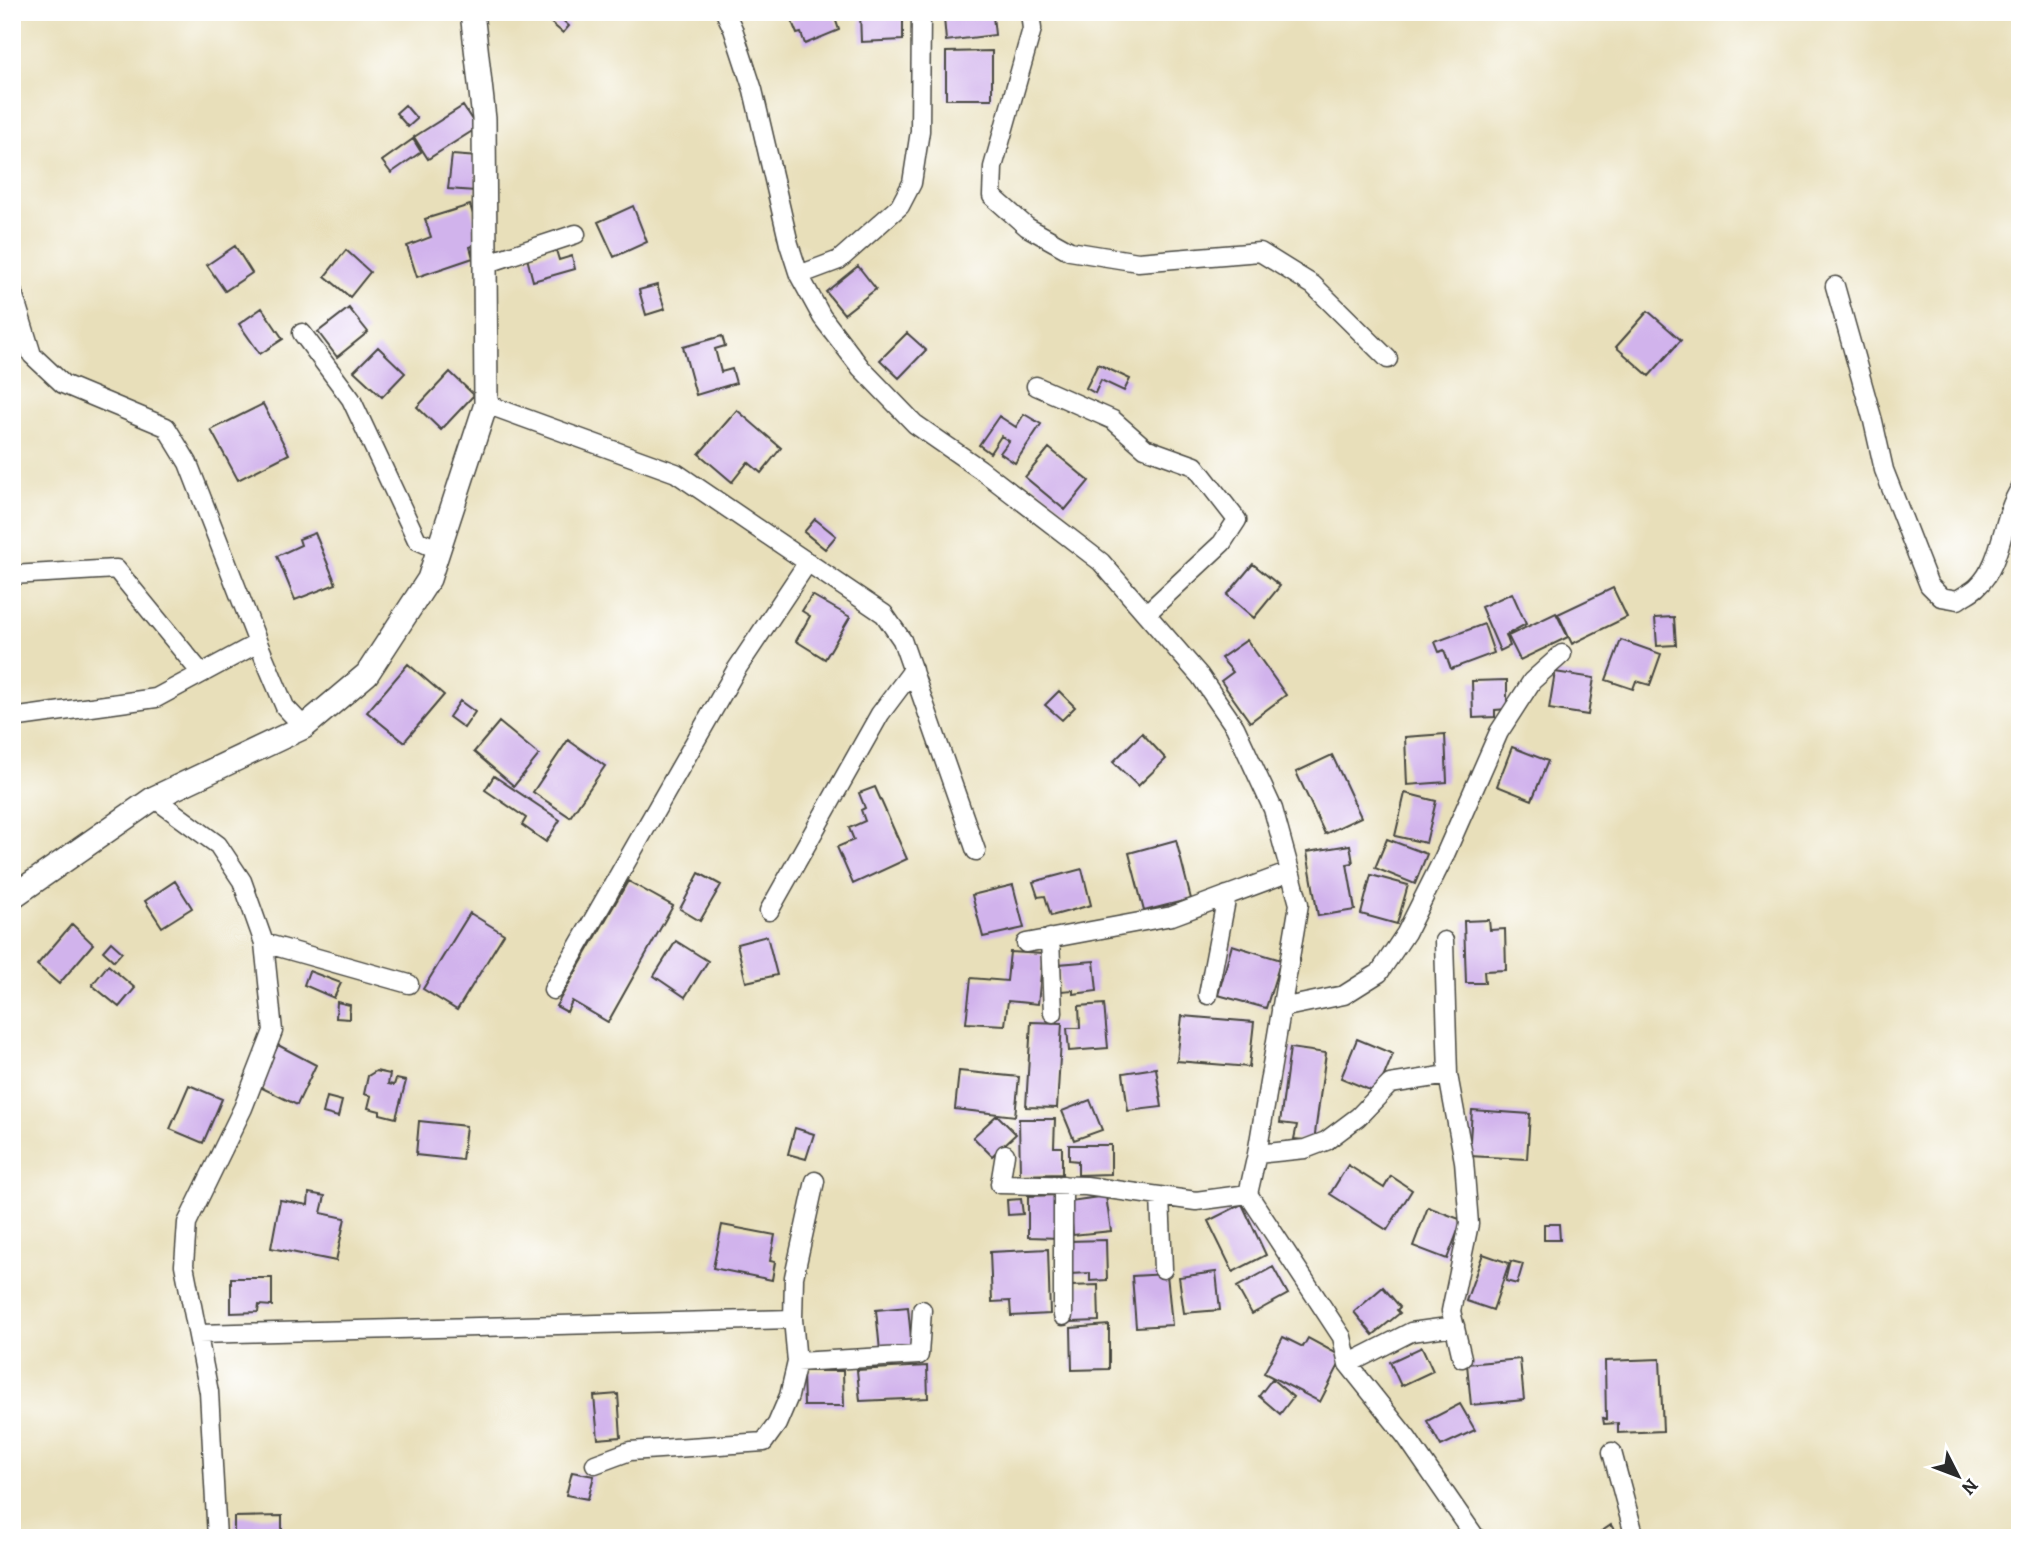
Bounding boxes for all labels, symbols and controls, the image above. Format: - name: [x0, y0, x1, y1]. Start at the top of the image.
- north arrow: [1924, 1442, 1994, 1512]
- text: N: [1955, 1473, 1984, 1501]

